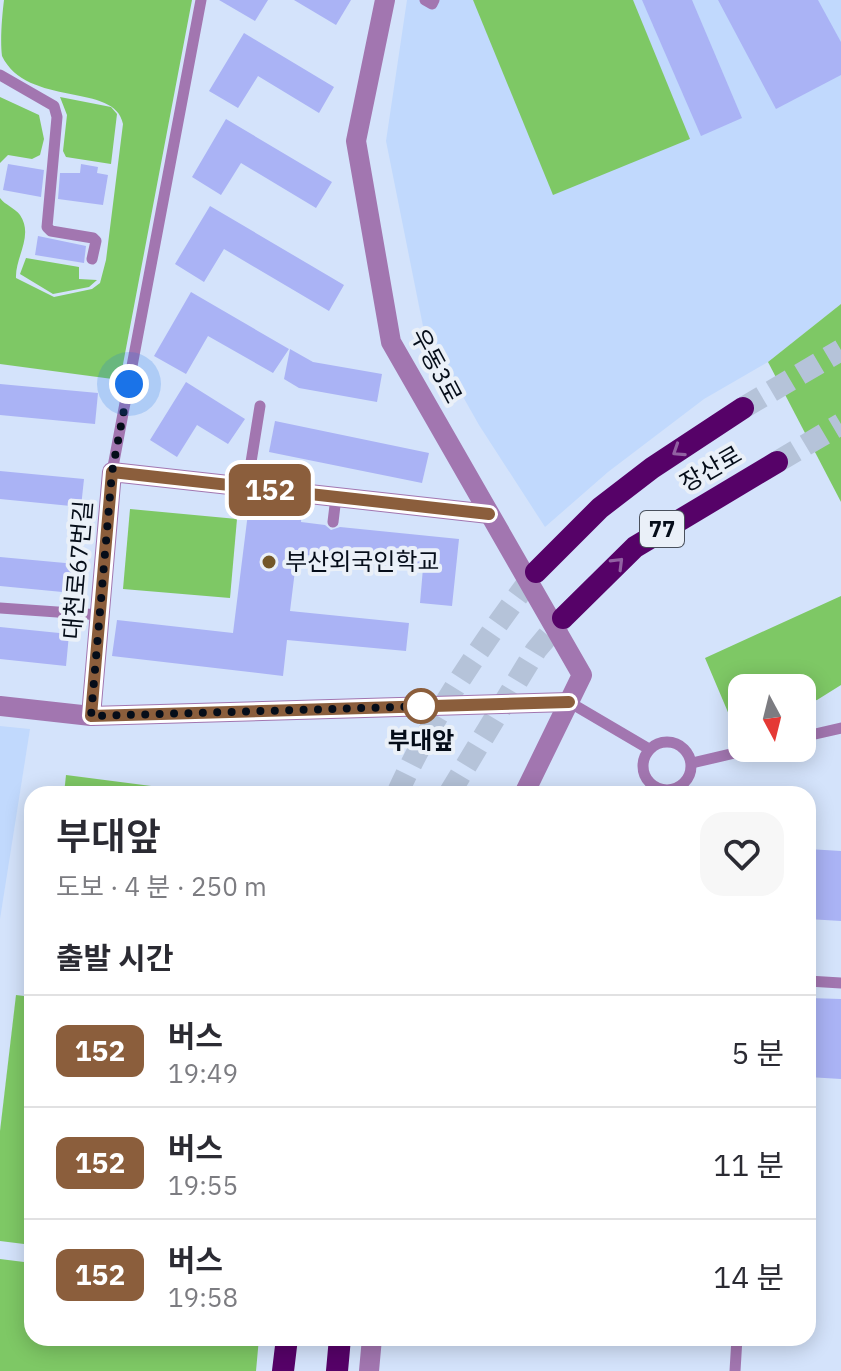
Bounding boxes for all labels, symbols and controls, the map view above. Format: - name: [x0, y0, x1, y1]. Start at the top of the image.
- street label: 우동3로: [404, 322, 470, 409]
- your location: [109, 364, 149, 404]
- street label: 장산로: [674, 438, 747, 499]
- one-way arrow: [672, 441, 686, 456]
- line badge: 152: [224, 464, 316, 516]
- text: 152: [245, 471, 295, 508]
- street label: 대천로67번길: [55, 499, 99, 641]
- road number: 77: [640, 511, 684, 547]
- place label: 부산외국인학교: [285, 545, 440, 577]
- marker: 부산외국인학교: [260, 553, 278, 571]
- one-way arrow: [609, 558, 623, 572]
- north arrow: [728, 674, 816, 762]
- map controls: [728, 674, 816, 762]
- marker: 부대앞: [404, 689, 438, 723]
- place label: 부대앞: [388, 724, 454, 756]
- text: 부대앞: [56, 811, 161, 860]
- button: heart: [700, 812, 784, 896]
- text: 도보 · 4 분 · 250 m: [56, 869, 267, 903]
- text: 출발 시간: [56, 938, 173, 977]
- text: 버스: [168, 1016, 223, 1055]
- text: 152: [75, 1032, 125, 1069]
- text: 5 분: [731, 1033, 784, 1072]
- text: 19:49: [168, 1056, 238, 1090]
- text: 버스: [168, 1128, 223, 1167]
- text: 152: [75, 1144, 125, 1181]
- text: 11 분: [713, 1145, 784, 1184]
- text: 19:55: [168, 1168, 238, 1202]
- text: 버스: [168, 1240, 223, 1279]
- text: 152: [75, 1256, 125, 1293]
- text: 14 분: [713, 1257, 784, 1296]
- text: 19:58: [168, 1280, 238, 1314]

